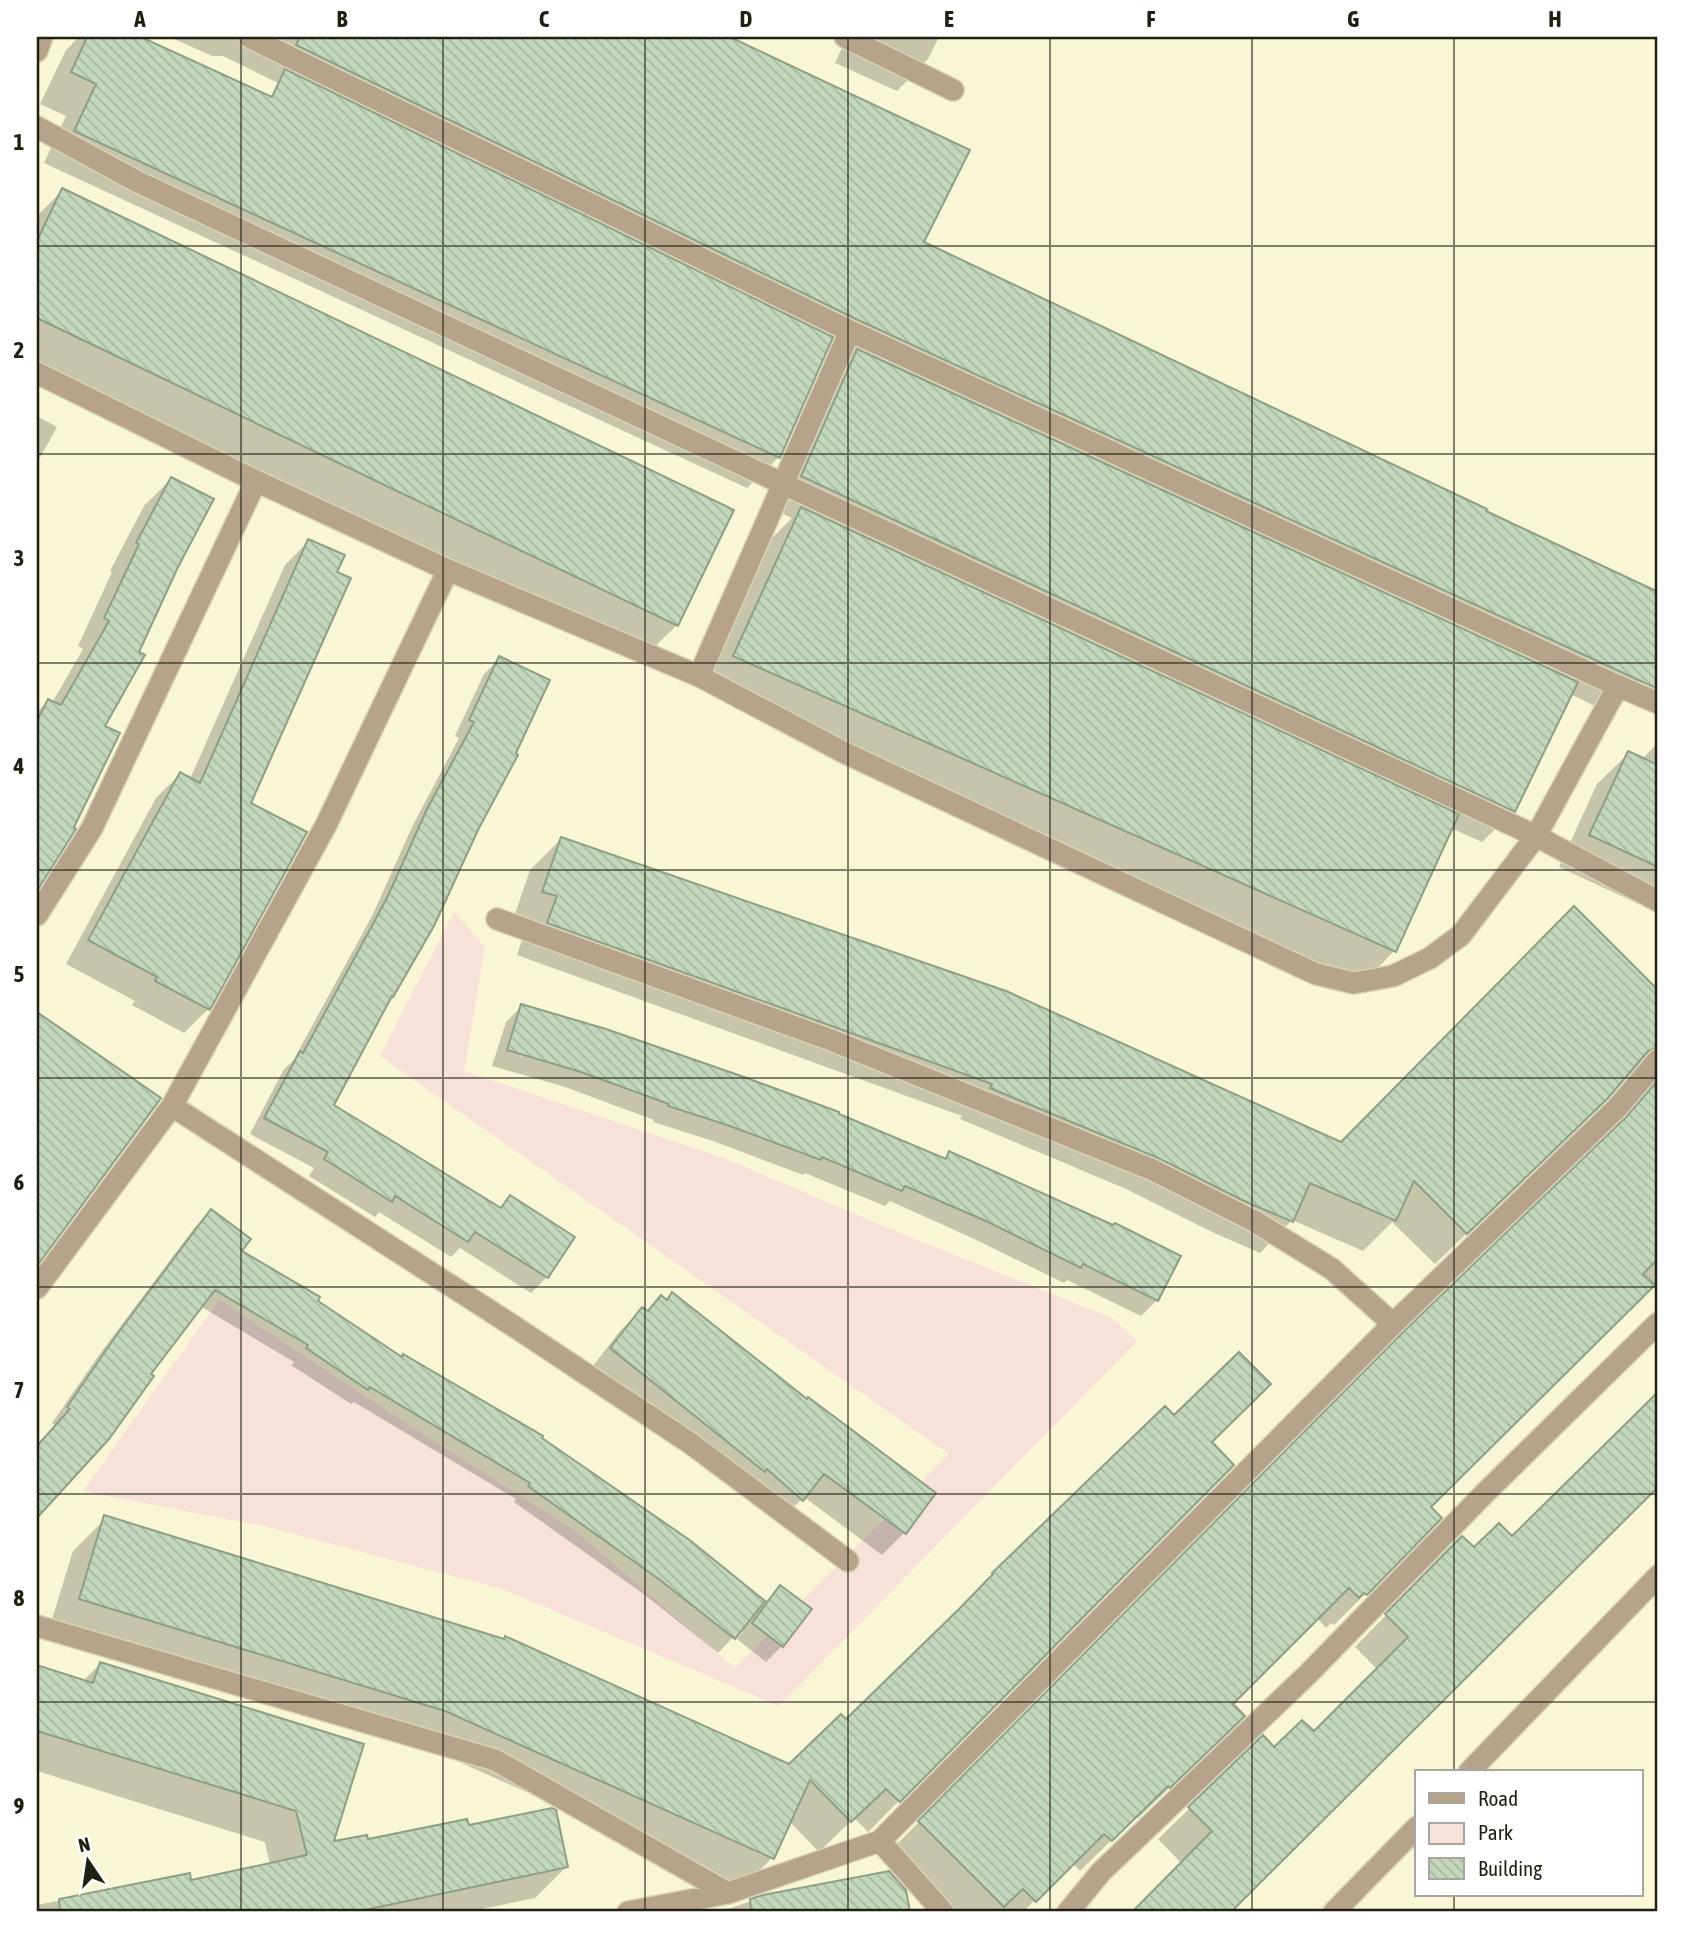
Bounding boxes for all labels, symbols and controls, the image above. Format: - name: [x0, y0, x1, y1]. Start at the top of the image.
- text: A: [133, 6, 146, 32]
- text: B: [337, 6, 348, 32]
- text: C: [539, 6, 550, 32]
- text: D: [740, 6, 753, 32]
- text: E: [944, 6, 954, 32]
- text: F: [1146, 6, 1156, 32]
- text: G: [1347, 6, 1359, 32]
- text: H: [1548, 6, 1562, 32]
- text: 1: [14, 129, 25, 155]
- text: 2: [14, 337, 24, 363]
- text: 3: [14, 545, 24, 571]
- text: 4: [13, 753, 25, 779]
- text: 5: [14, 961, 25, 987]
- text: 6: [14, 1169, 25, 1195]
- text: 7: [14, 1377, 24, 1403]
- text: 8: [14, 1585, 25, 1611]
- legend: [1415, 1770, 1642, 1896]
- text: Road: [1478, 1786, 1518, 1810]
- text: 9: [14, 1793, 25, 1819]
- text: Park: [1478, 1820, 1513, 1844]
- north arrow: [52, 1826, 122, 1896]
- text: N: [76, 1832, 92, 1856]
- text: Building: [1478, 1856, 1542, 1880]

